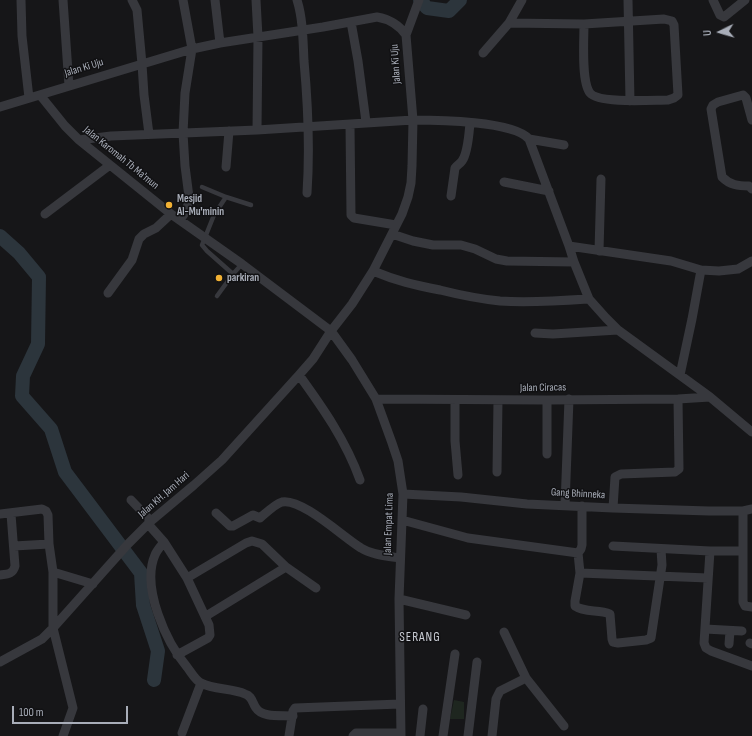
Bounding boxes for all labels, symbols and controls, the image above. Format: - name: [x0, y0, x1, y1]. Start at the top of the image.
- north arrow: [700, 12, 740, 52]
- text: U: [701, 30, 714, 37]
- street label: Jalan Ki Uju: [388, 44, 404, 84]
- street label: Jalan Ki Uju: [63, 56, 105, 80]
- street label: Jalan Karomah Tb Ma'mun: [81, 124, 161, 192]
- place label: Mesjid Al-Mu'minin: [177, 192, 224, 218]
- marker: Mesjid Al-Mu'minin: [164, 200, 174, 210]
- place label: parkiran: [227, 271, 259, 285]
- marker: parkiran: [214, 273, 224, 283]
- street label: Jalan Ciracas: [520, 381, 566, 395]
- street label: Jalan KH. Jam Hari: [136, 469, 192, 521]
- street label: Gang Bhinneka: [550, 486, 606, 502]
- street label: Jalan Empat Lima: [381, 493, 397, 555]
- district label: SERANG: [399, 630, 441, 646]
- scale bar: [14, 698, 130, 724]
- text: 100 m: [19, 705, 44, 720]

